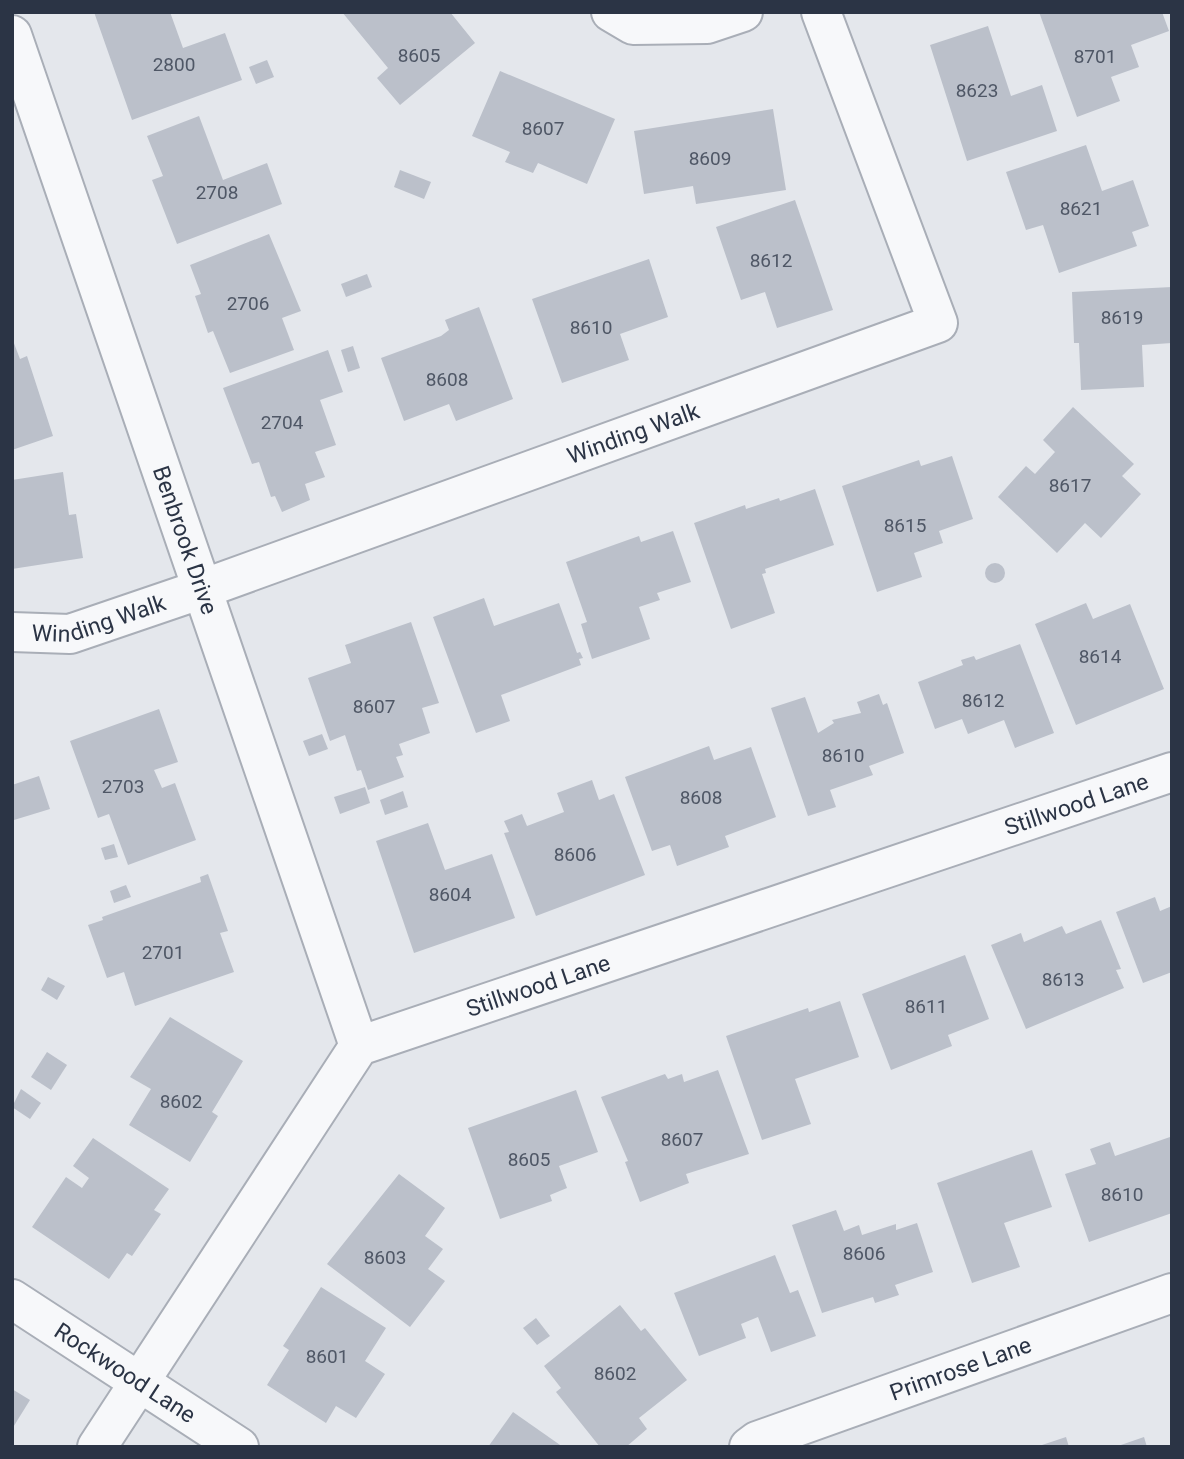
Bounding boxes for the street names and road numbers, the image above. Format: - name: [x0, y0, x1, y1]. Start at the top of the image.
- street label: Winding Walk: [564, 397, 703, 470]
- street label: Benbrook Drive: [147, 463, 223, 618]
- street label: Winding Walk: [31, 589, 170, 648]
- street label: Stillwood Lane: [1001, 768, 1152, 841]
- street label: Stillwood Lane: [463, 949, 614, 1023]
- street label: Rockwood Lane: [49, 1317, 200, 1429]
- street label: Primrose Lane: [886, 1331, 1035, 1407]

